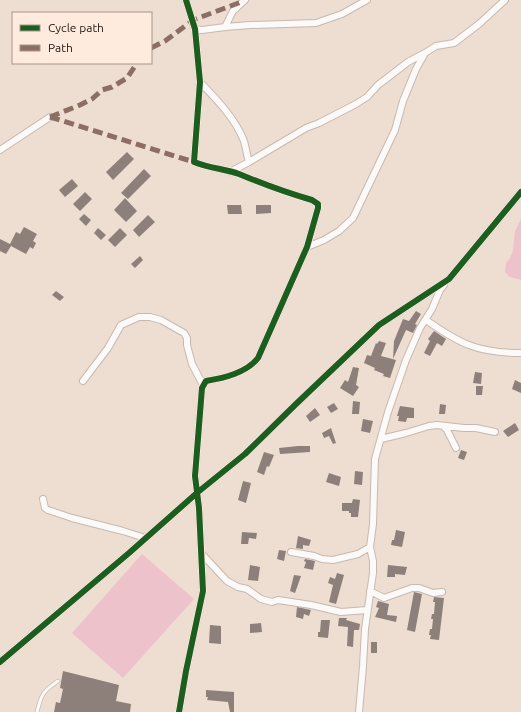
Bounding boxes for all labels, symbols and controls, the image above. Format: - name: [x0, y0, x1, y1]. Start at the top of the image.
- legend: [12, 12, 152, 64]
- text: Cycle path: [48, 21, 104, 34]
- text: Path: [48, 41, 73, 54]

